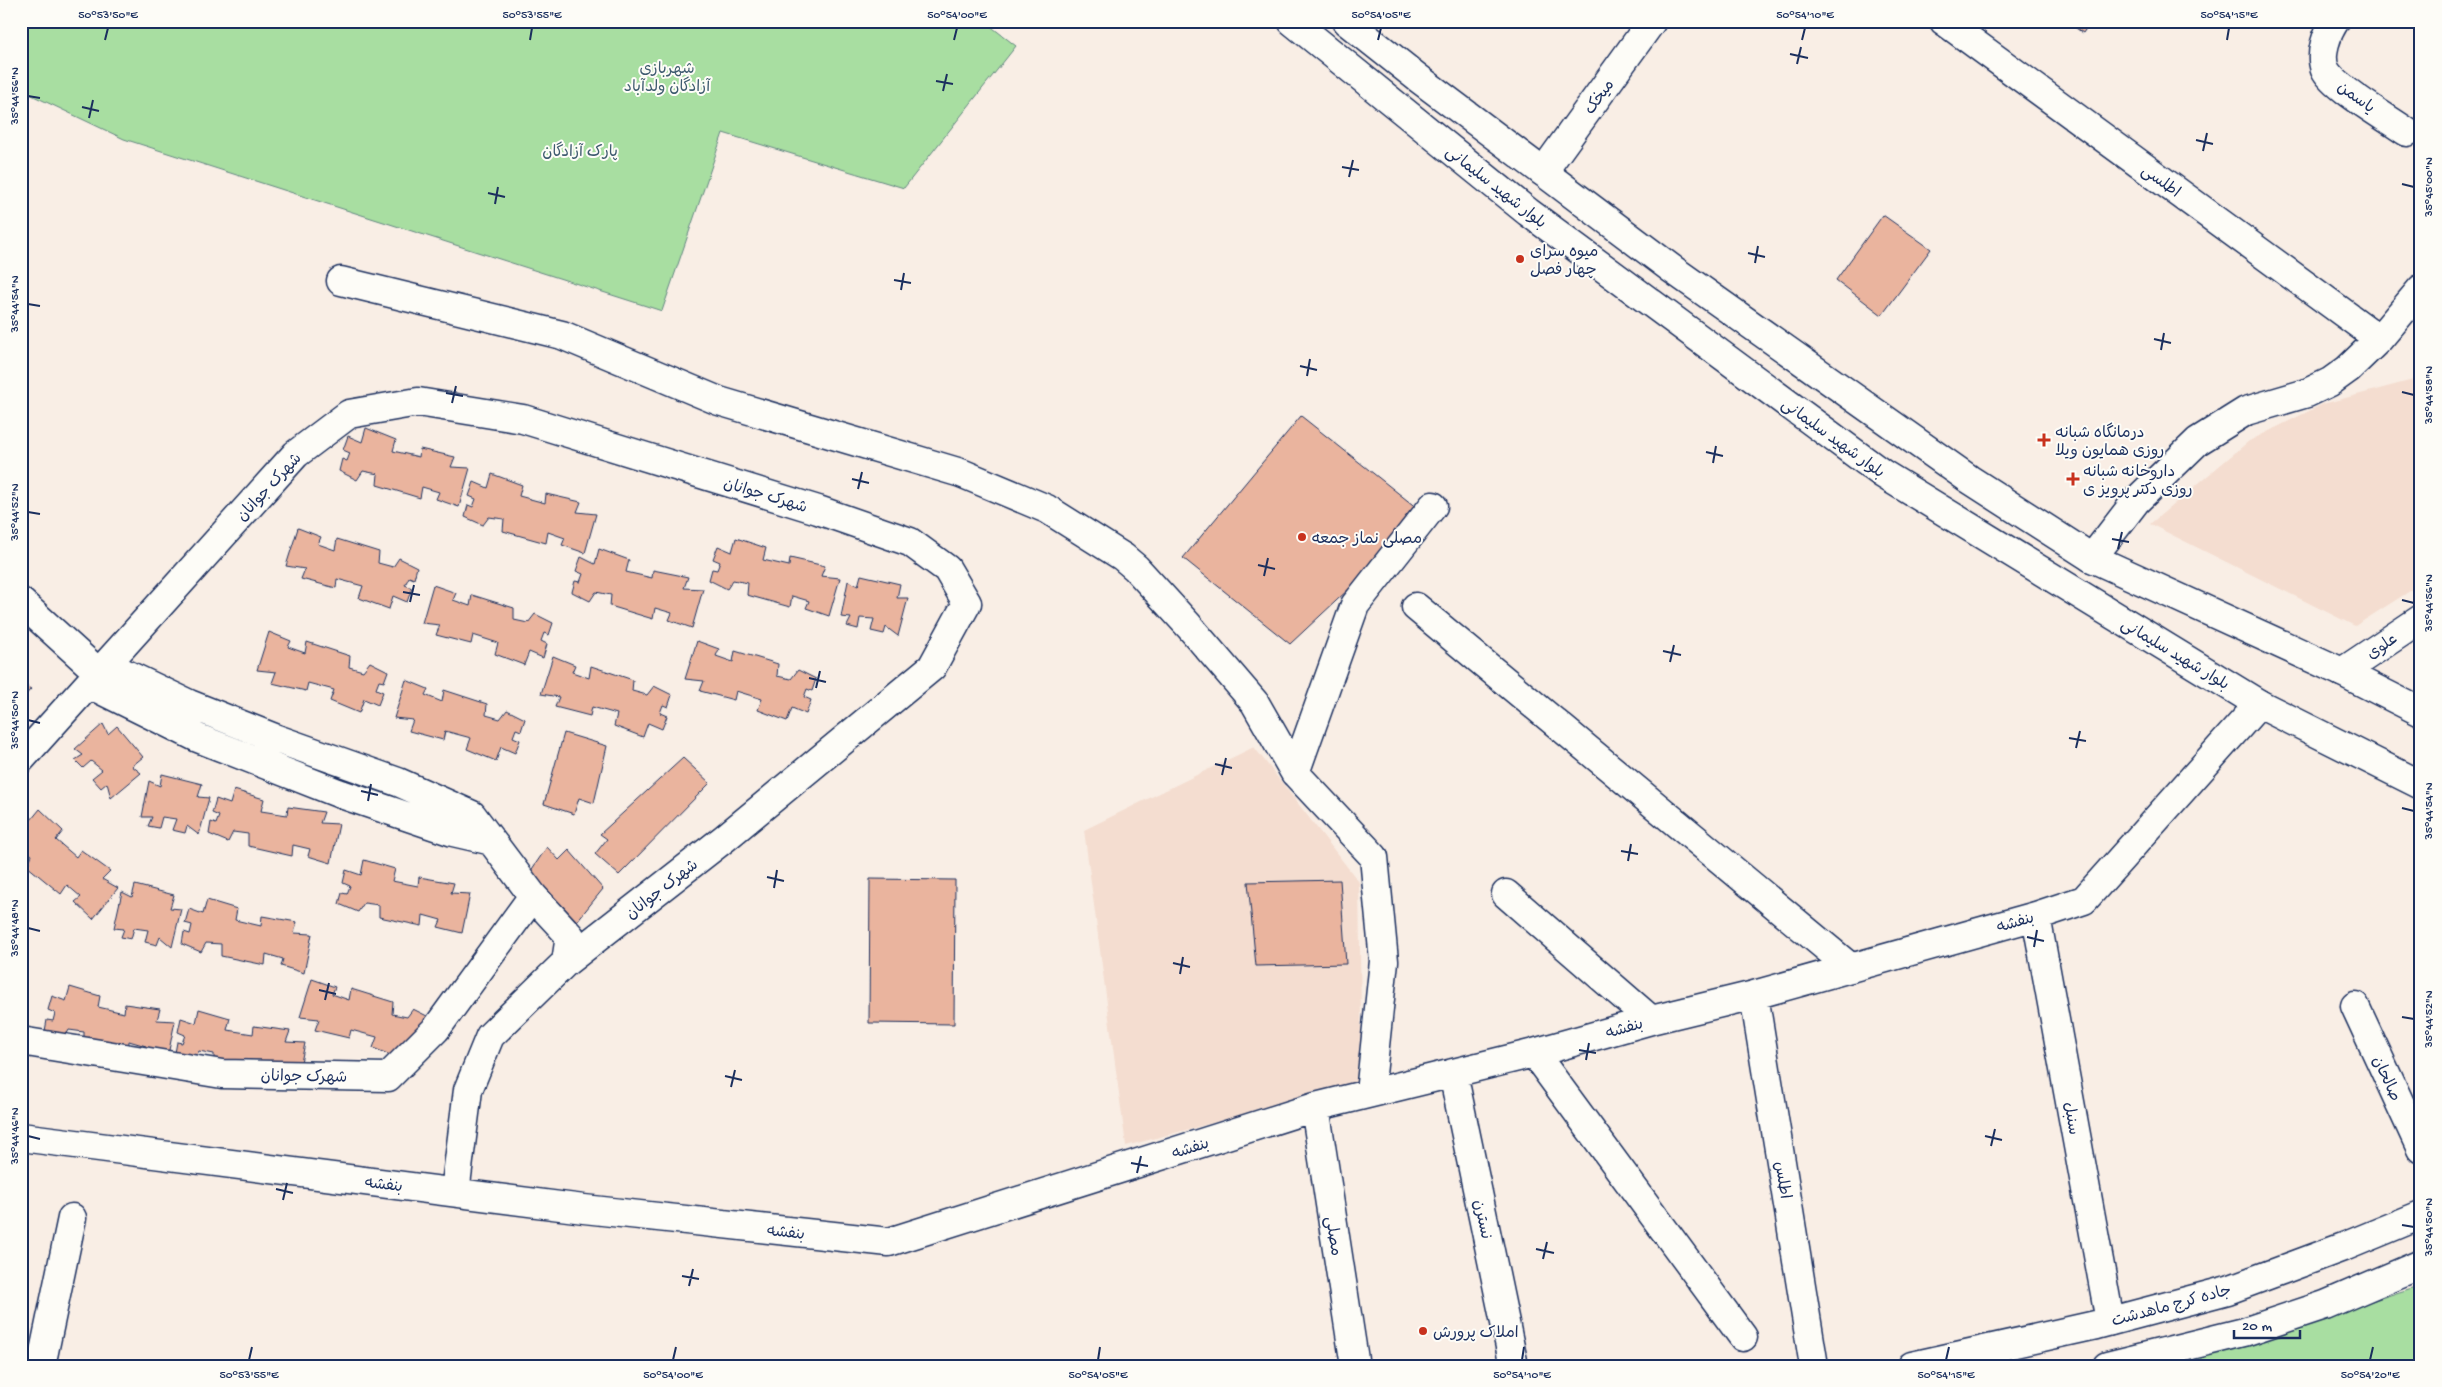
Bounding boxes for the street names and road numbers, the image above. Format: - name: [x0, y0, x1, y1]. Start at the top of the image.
- street label: میخک: [1582, 77, 1620, 119]
- street label: یاسمن: [2332, 79, 2378, 119]
- street label: بلوار شهید سلیمانی: [1441, 143, 1549, 234]
- street label: اطلسی: [2137, 162, 2183, 203]
- street label: بلوار شهید سلیمانی: [1777, 396, 1887, 484]
- street label: شهرک جوانان: [234, 450, 307, 527]
- street label: شهرک جوانان: [721, 476, 809, 519]
- street label: بلوار شهید سلیمانی: [2117, 616, 2232, 696]
- street label: علوی: [2364, 631, 2402, 665]
- street label: شهرک جوانان: [623, 857, 703, 925]
- street label: بنفشه: [1995, 910, 2037, 939]
- street label: بنفشه: [1604, 1016, 1646, 1045]
- street label: صالحان: [2366, 1054, 2404, 1105]
- street label: شهرک جوانان: [260, 1068, 347, 1089]
- street label: سنبل: [2057, 1100, 2083, 1137]
- street label: بنفشه: [1170, 1135, 1212, 1165]
- street label: اطلس: [1768, 1160, 1793, 1201]
- street label: بنفشه: [363, 1175, 404, 1198]
- street label: نسترن: [1467, 1198, 1494, 1241]
- street label: مصلی: [1319, 1215, 1344, 1258]
- street label: بنفشه: [766, 1223, 806, 1246]
- street label: جاده کرج ماهدشت: [2110, 1282, 2234, 1333]

